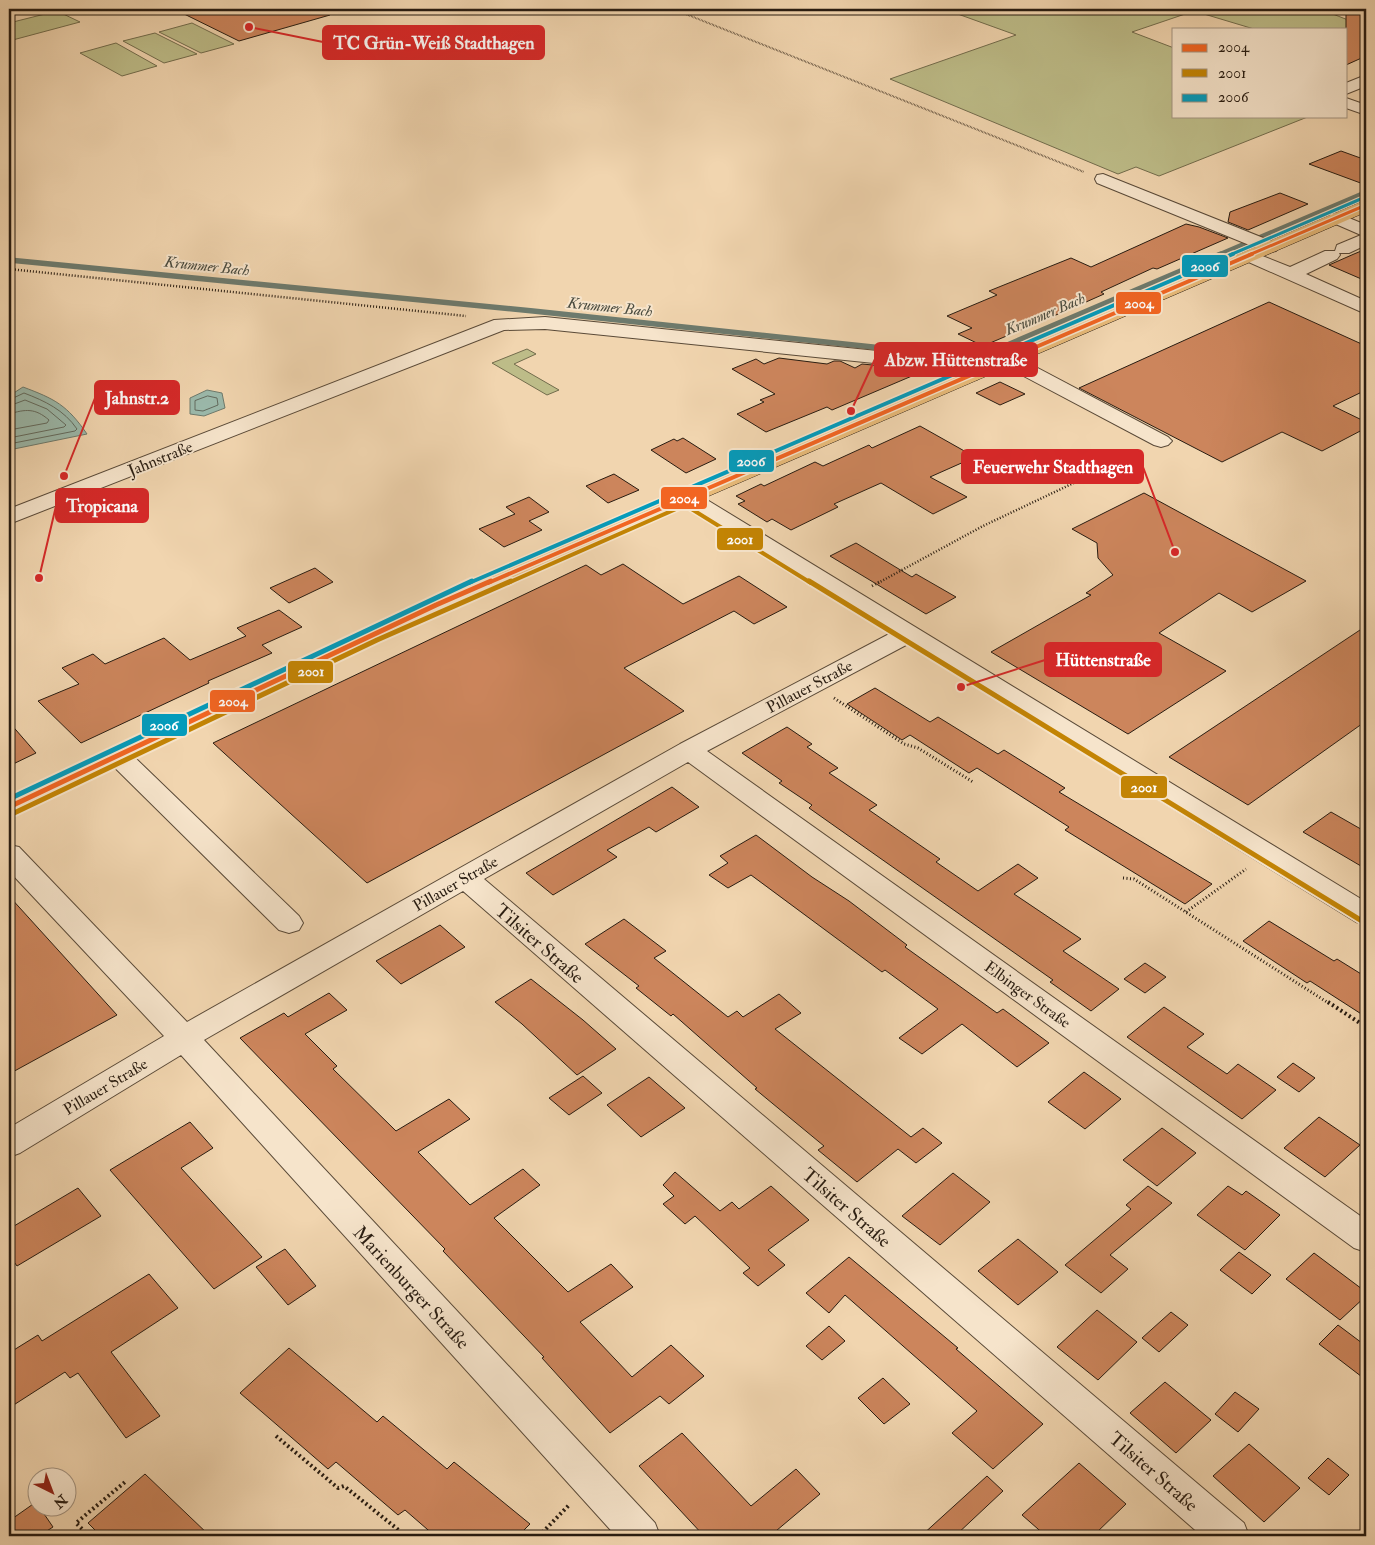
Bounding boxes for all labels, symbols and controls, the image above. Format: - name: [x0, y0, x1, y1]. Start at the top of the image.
- callout: TC Grün-Weiß Stadthagen: [323, 26, 544, 59]
- legend: [1172, 28, 1348, 118]
- text: TC Grün-Weiß Stadthagen: [332, 32, 535, 55]
- text: 2004: [1218, 38, 1250, 57]
- text: 2001: [1218, 64, 1246, 83]
- text: 2006: [1218, 88, 1250, 107]
- water label: Krummer Bach: [163, 252, 251, 280]
- line badge: 2006: [1181, 254, 1229, 278]
- text: 2006: [1191, 258, 1220, 275]
- water label: Krummer Bach: [1001, 289, 1088, 340]
- line badge: 2004: [1115, 291, 1162, 315]
- water label: Krummer Bach: [566, 293, 654, 321]
- text: 2004: [1125, 295, 1155, 312]
- callout: Abzw. Hüttenstraße: [875, 343, 1037, 376]
- text: Abzw. Hüttenstraße: [884, 349, 1028, 372]
- callout: Jahnstr.2: [95, 381, 179, 414]
- text: Jahnstr.2: [104, 387, 169, 410]
- street label: Jahnstraße: [124, 437, 196, 482]
- line badge: 2006: [728, 449, 775, 473]
- callout: Feuerwehr Stadthagen: [962, 450, 1143, 483]
- text: 2006: [737, 453, 766, 470]
- text: Feuerwehr Stadthagen: [973, 456, 1134, 479]
- line badge: 2004: [660, 486, 708, 510]
- callout: Tropicana: [56, 489, 148, 522]
- text: 2004: [670, 490, 700, 507]
- text: Tropicana: [65, 495, 138, 518]
- line badge: 2001: [716, 527, 764, 551]
- text: 2001: [727, 531, 753, 548]
- callout: Hüttenstraße: [1045, 643, 1161, 676]
- text: Hüttenstraße: [1055, 649, 1151, 672]
- street label: Pillauer Straße: [763, 656, 856, 718]
- line badge: 2001: [287, 660, 334, 684]
- text: 2001: [298, 663, 324, 680]
- line badge: 2004: [209, 689, 256, 713]
- text: 2004: [219, 693, 249, 710]
- line badge: 2006: [141, 713, 188, 737]
- text: 2006: [150, 717, 179, 734]
- line badge: 2001: [1120, 775, 1168, 799]
- text: 2001: [1131, 779, 1157, 796]
- street label: Pillauer Straße: [410, 851, 502, 916]
- street label: Tilsiter Straße: [490, 899, 589, 989]
- street label: Elbinger Straße: [980, 957, 1075, 1033]
- street label: Pillauer Straße: [60, 1054, 151, 1120]
- street label: Tilsiter Straße: [797, 1163, 896, 1253]
- street label: Marienburger Straße: [348, 1221, 475, 1354]
- street label: Tilsiter Straße: [1104, 1427, 1203, 1517]
- north arrow: [28, 1468, 78, 1518]
- text: N: [50, 1490, 71, 1512]

